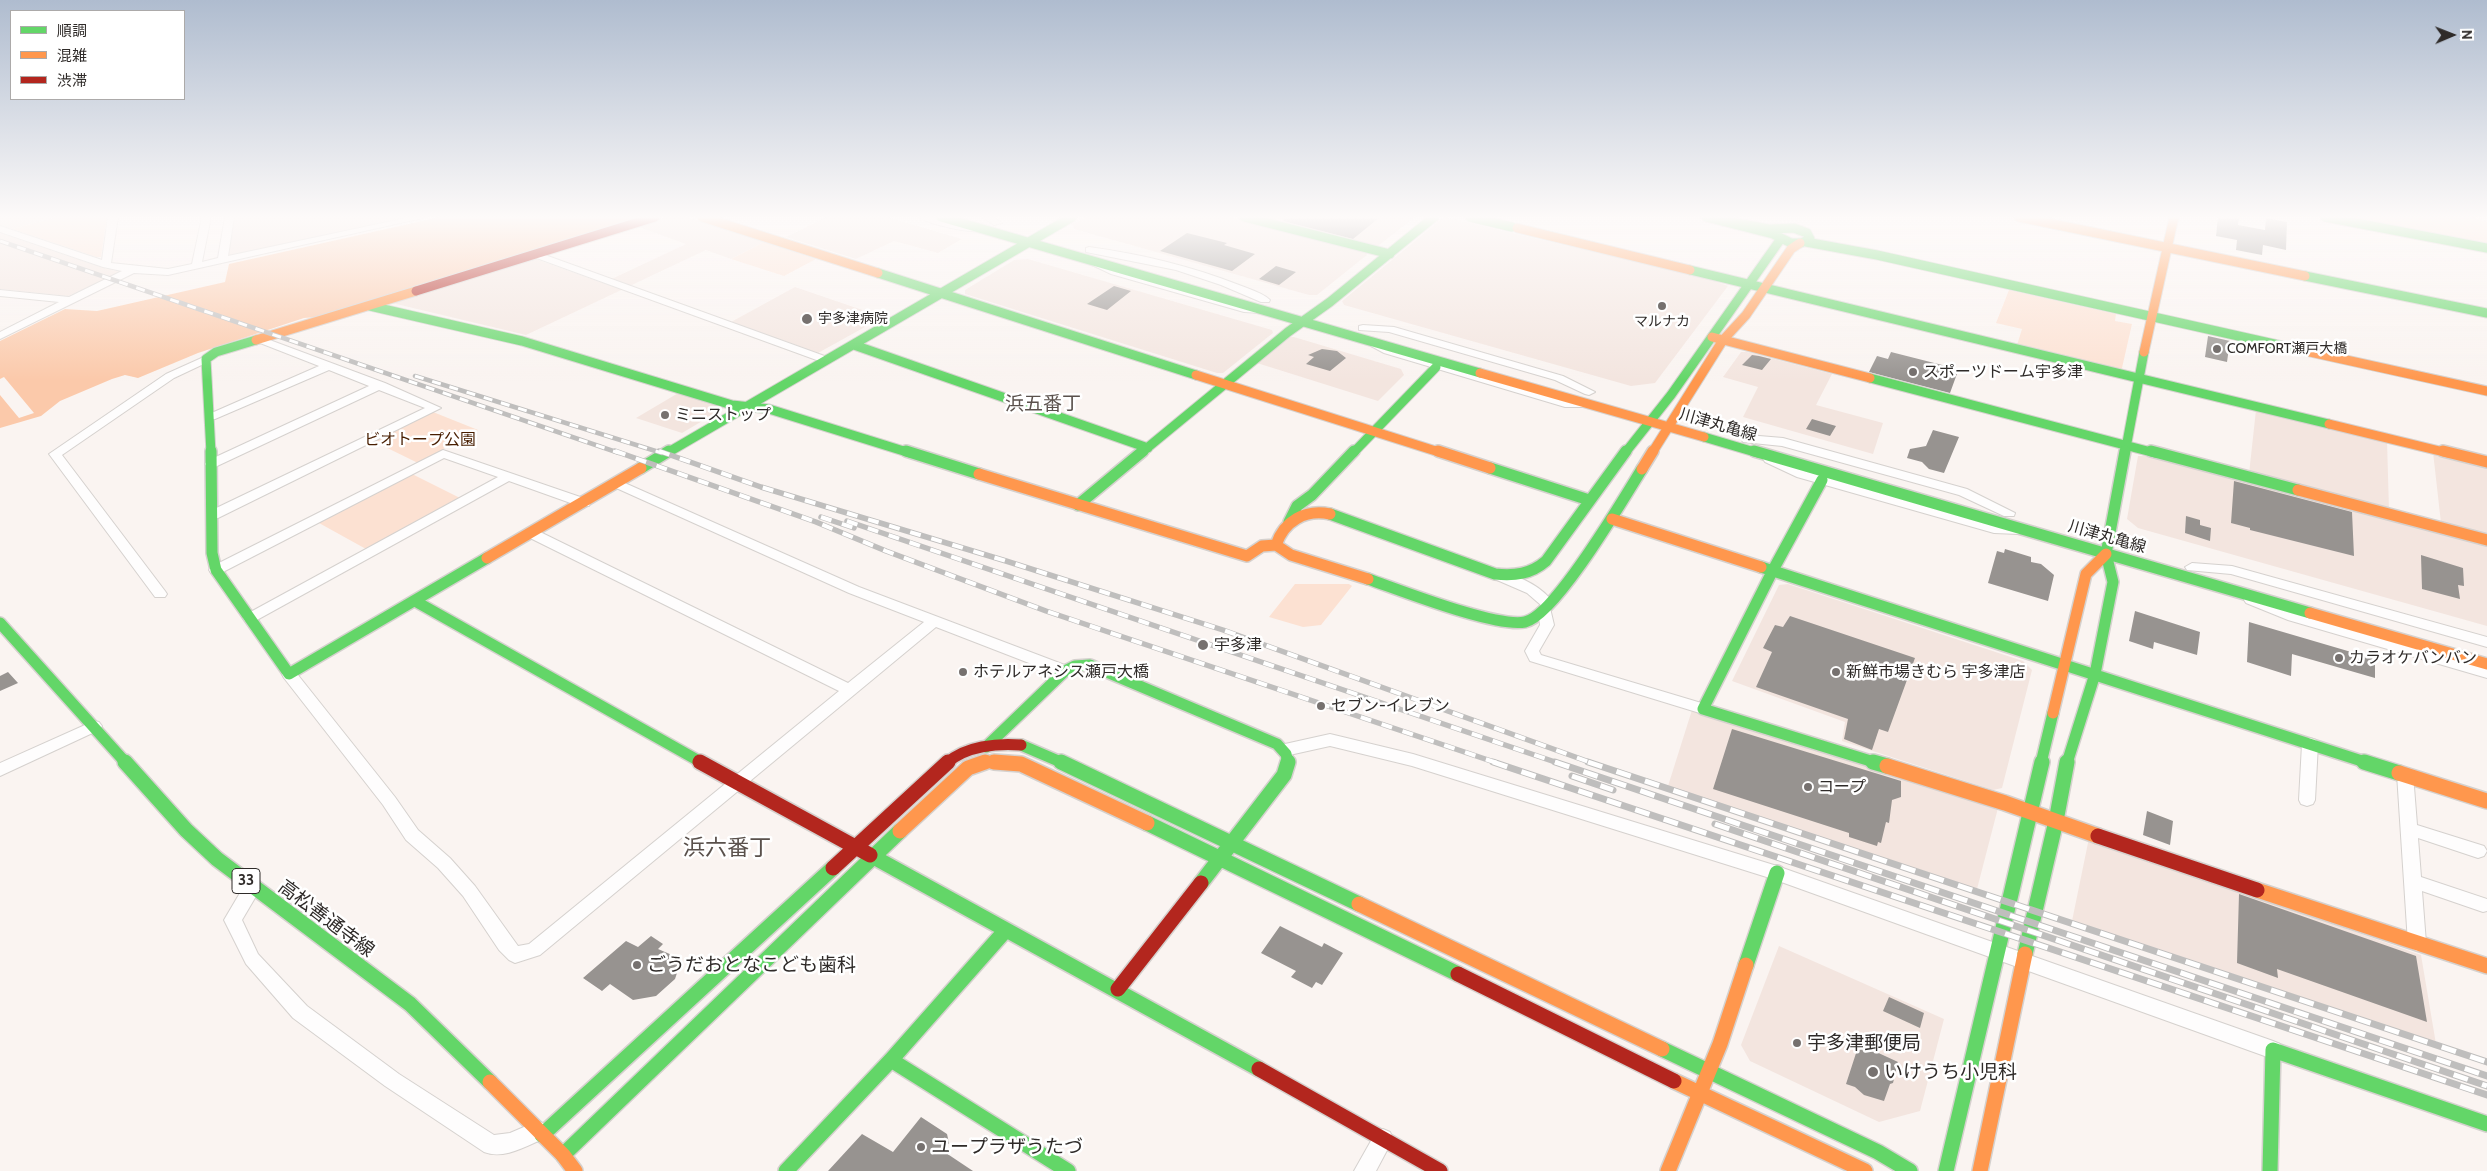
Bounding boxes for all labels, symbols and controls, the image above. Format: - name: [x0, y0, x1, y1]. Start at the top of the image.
- legend: [10, 10, 185, 100]
- north arrow: [2427, 10, 2477, 60]
- text: 順調: [57, 22, 87, 40]
- text: N: [2458, 30, 2476, 40]
- text: 混雑: [57, 47, 87, 65]
- text: 渋滞: [57, 72, 87, 90]
- marker: マルナカ: [1656, 300, 1668, 312]
- place label: 宇多津病院: [818, 311, 888, 327]
- marker: 宇多津病院: [800, 312, 814, 326]
- place label: マルナカ: [1634, 314, 1690, 330]
- place label: COMFORT瀬戸大橋: [2227, 341, 2347, 357]
- marker: COMFORT瀬戸大橋: [2211, 343, 2223, 355]
- place label: スポーツドーム宇多津: [1923, 362, 2083, 382]
- marker: スポーツドーム宇多津: [1907, 366, 1919, 378]
- district label: 浜五番丁: [1005, 393, 1081, 415]
- place label: ミニストップ: [675, 405, 771, 425]
- street label: 川津丸亀線: [1677, 405, 1759, 445]
- marker: ミニストップ: [659, 409, 671, 421]
- park label: ビオトープ公園: [364, 430, 476, 450]
- street label: 川津丸亀線: [2066, 517, 2148, 557]
- place label: 宇多津: [1214, 635, 1262, 655]
- marker: 宇多津: [1196, 638, 1210, 652]
- place label: カラオケバンバン: [2349, 648, 2477, 668]
- marker: カラオケバンバン: [2333, 652, 2345, 664]
- place label: ホテルアネシス瀬戸大橋: [973, 662, 1149, 682]
- place label: 新鮮市場きむら 宇多津店: [1846, 662, 2026, 682]
- marker: ホテルアネシス瀬戸大橋: [957, 666, 969, 678]
- marker: 新鮮市場きむら 宇多津店: [1830, 666, 1842, 678]
- place label: セブン-イレブン: [1331, 696, 1450, 716]
- marker: セブン-イレブン: [1315, 700, 1327, 712]
- place label: コープ: [1818, 777, 1866, 797]
- marker: コープ: [1802, 781, 1814, 793]
- district label: 浜六番丁: [683, 836, 771, 862]
- road number: 33: [232, 868, 260, 894]
- street label: 高松善通寺線: [274, 876, 378, 962]
- place label: ごうだおとなこども歯科: [647, 954, 856, 976]
- marker: ごうだおとなこども歯科: [631, 959, 643, 971]
- place label: 宇多津郵便局: [1807, 1032, 1921, 1054]
- marker: 宇多津郵便局: [1791, 1037, 1803, 1049]
- place label: いけうち小児科: [1884, 1061, 2017, 1083]
- marker: いけうち小児科: [1866, 1065, 1880, 1079]
- place label: ユープラザうたづ: [931, 1136, 1083, 1158]
- marker: ユープラザうたづ: [915, 1141, 927, 1153]

